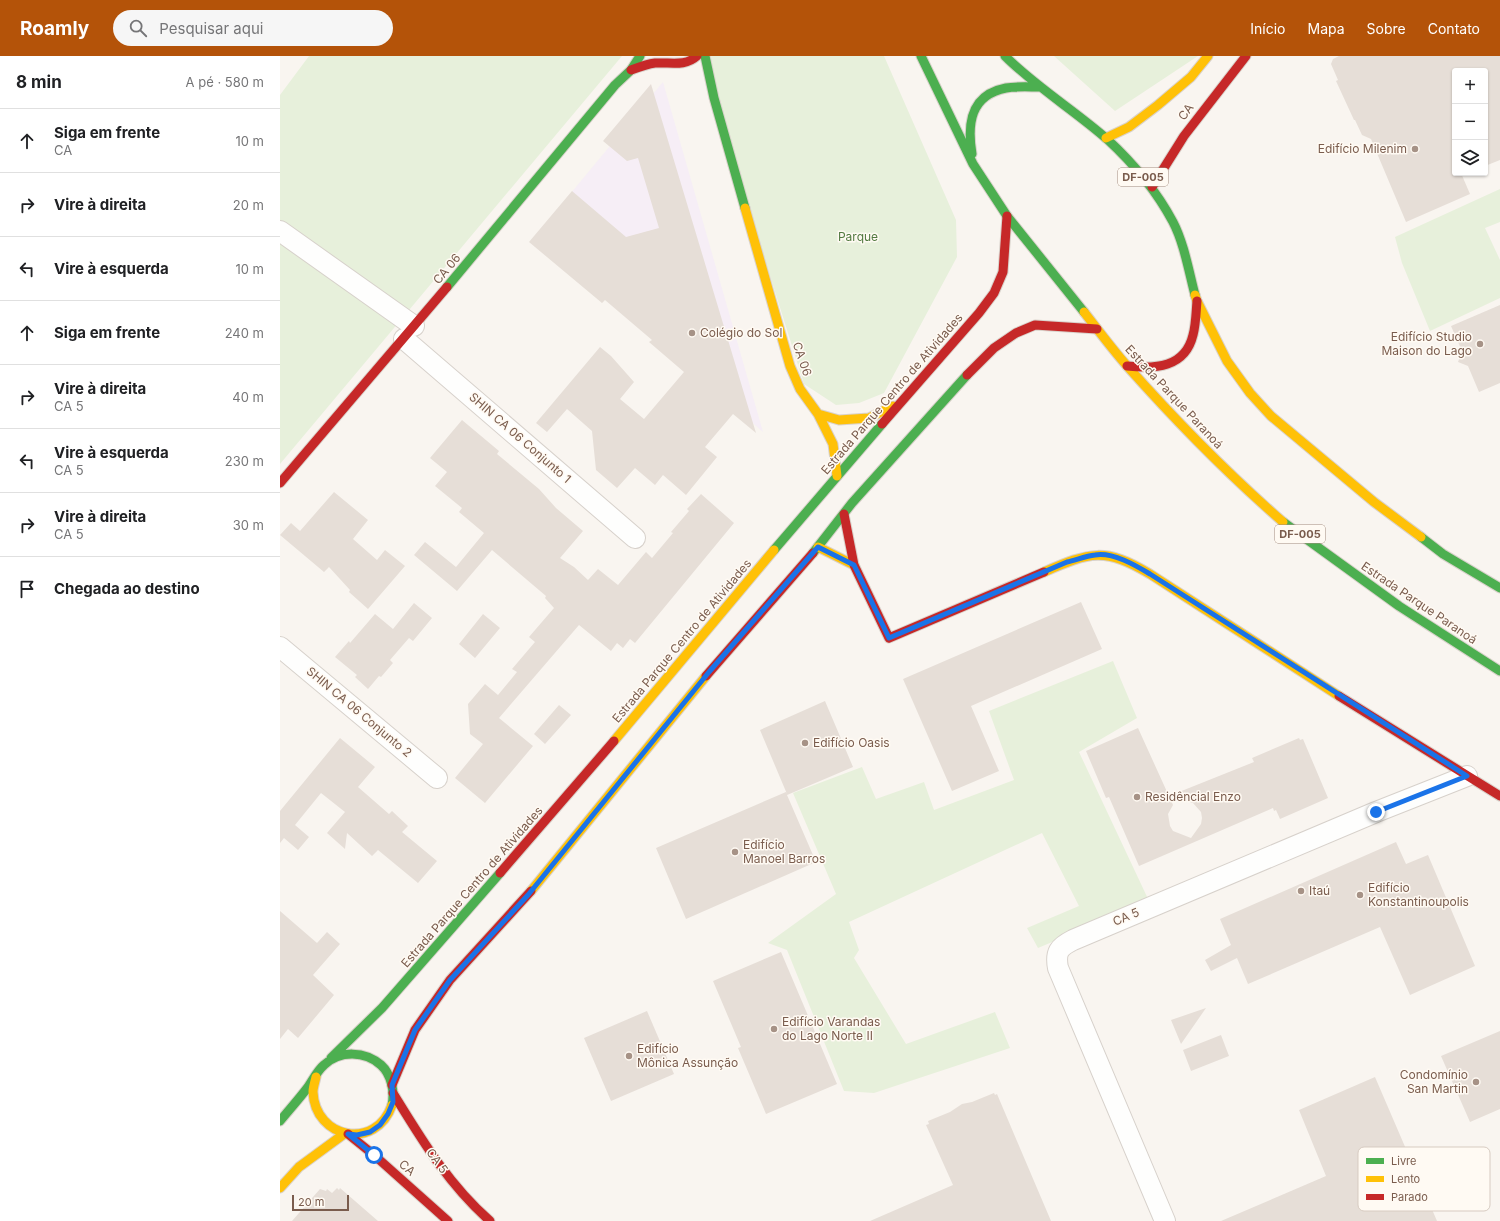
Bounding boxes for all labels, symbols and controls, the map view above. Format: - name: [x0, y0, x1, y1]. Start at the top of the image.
- search box: [113, 10, 393, 46]
- text: Roamly: [20, 17, 89, 40]
- icon: search: [127, 17, 149, 39]
- text: Pesquisar aqui: [159, 19, 263, 38]
- text: Início: [1250, 20, 1286, 37]
- text: Mapa: [1308, 20, 1345, 37]
- text: Sobre: [1367, 20, 1406, 37]
- text: Contato: [1428, 20, 1480, 37]
- map controls: [1452, 68, 1488, 176]
- button: +: [1452, 68, 1488, 104]
- text: 8 min: [16, 72, 62, 92]
- text: A pé · 580 m: [186, 74, 264, 90]
- street label: CA: [1175, 100, 1197, 123]
- button: −: [1452, 104, 1488, 140]
- text: Siga em frente: [54, 123, 160, 142]
- icon: ahead: [16, 130, 38, 152]
- text: 10 m: [235, 133, 264, 149]
- button: layers: [1452, 140, 1488, 176]
- place label: Edifício Milenim: [1318, 141, 1407, 156]
- text: CA: [54, 142, 72, 158]
- marker: Edifício Milenim: [1410, 144, 1420, 154]
- road number: DF-005: [1118, 168, 1168, 186]
- icon: right: [16, 194, 38, 216]
- text: Vire à direita: [54, 195, 146, 214]
- text: 20 m: [233, 197, 264, 213]
- park label: Parque: [838, 229, 878, 244]
- street label: CA 06: [430, 250, 464, 287]
- icon: left: [16, 258, 38, 280]
- text: Vire à esquerda: [54, 259, 169, 278]
- text: 10 m: [235, 261, 264, 277]
- street label: Estrada Parque Centro de Atividades: [818, 310, 966, 477]
- icon: ahead: [16, 322, 38, 344]
- text: Siga em frente: [54, 323, 160, 342]
- text: 240 m: [225, 325, 264, 341]
- place label: Colégio do Sol: [700, 325, 782, 340]
- marker: Colégio do Sol: [687, 328, 697, 338]
- place label: Edifício Studio Maison do Lago: [1382, 329, 1472, 358]
- marker: Edifício Studio Maison do Lago: [1475, 339, 1485, 349]
- street label: CA 06: [790, 340, 815, 378]
- street label: Estrada Parque Paranoá: [1122, 342, 1226, 452]
- text: Vire à direita: [54, 379, 146, 398]
- icon: right: [16, 386, 38, 408]
- text: 40 m: [232, 389, 264, 405]
- street label: SHIN CA 06 Conjunto 1: [466, 389, 574, 486]
- text: CA 5: [54, 398, 84, 414]
- text: Vire à esquerda: [54, 443, 169, 462]
- icon: left: [16, 450, 38, 472]
- text: 230 m: [225, 453, 264, 469]
- text: CA 5: [54, 462, 84, 478]
- text: Vire à direita: [54, 507, 146, 526]
- icon: right: [16, 514, 38, 536]
- text: 30 m: [233, 517, 264, 533]
- road number: DF-005: [1275, 525, 1325, 543]
- text: CA 5: [54, 526, 84, 542]
- street label: Estrada Parque Centro de Atividades: [609, 556, 754, 725]
- street label: Estrada Parque Paranoá: [1358, 558, 1480, 647]
- icon: arrive: [16, 578, 38, 600]
- text: Chegada ao destino: [54, 579, 200, 598]
- street label: SHIN CA 06 Conjunto 2: [304, 663, 415, 760]
- place label: Edifício Oasis: [813, 735, 890, 750]
- marker: Edifício Oasis: [800, 738, 810, 748]
- place label: Residêncial Enzo: [1145, 789, 1241, 804]
- marker: Residêncial Enzo: [1132, 792, 1142, 802]
- street label: Estrada Parque Centro de Atividades: [398, 803, 546, 970]
- route end: [1367, 803, 1385, 821]
- place label: Edifício Manoel Barros: [743, 837, 825, 866]
- marker: Edifício Manoel Barros: [730, 847, 740, 857]
- place label: Edifício Konstantinoupolis: [1368, 880, 1469, 909]
- place label: Itaú: [1309, 883, 1330, 898]
- marker: Itaú: [1296, 886, 1306, 896]
- marker: Edifício Konstantinoupolis: [1355, 890, 1365, 900]
- street label: CA 5: [1110, 904, 1141, 929]
- place label: Edifício Varandas do Lago Norte II: [782, 1014, 880, 1043]
- marker: Edifício Varandas do Lago Norte II: [769, 1024, 779, 1034]
- place label: Edifício Mônica Assunção: [637, 1041, 738, 1070]
- marker: Edifício Mônica Assunção: [624, 1051, 634, 1061]
- place label: Condomínio San Martin: [1400, 1067, 1468, 1096]
- marker: Condomínio San Martin: [1471, 1077, 1481, 1087]
- street label: CA 5: [423, 1145, 452, 1176]
- route start: [365, 1146, 383, 1164]
- legend: [1358, 1147, 1490, 1211]
- text: Livre: [1391, 1154, 1416, 1168]
- street label: CA: [396, 1156, 419, 1179]
- text: Lento: [1391, 1172, 1421, 1186]
- text: Parado: [1391, 1190, 1428, 1204]
- scale bar: [292, 1193, 349, 1212]
- text: 20 m: [298, 1195, 324, 1209]

